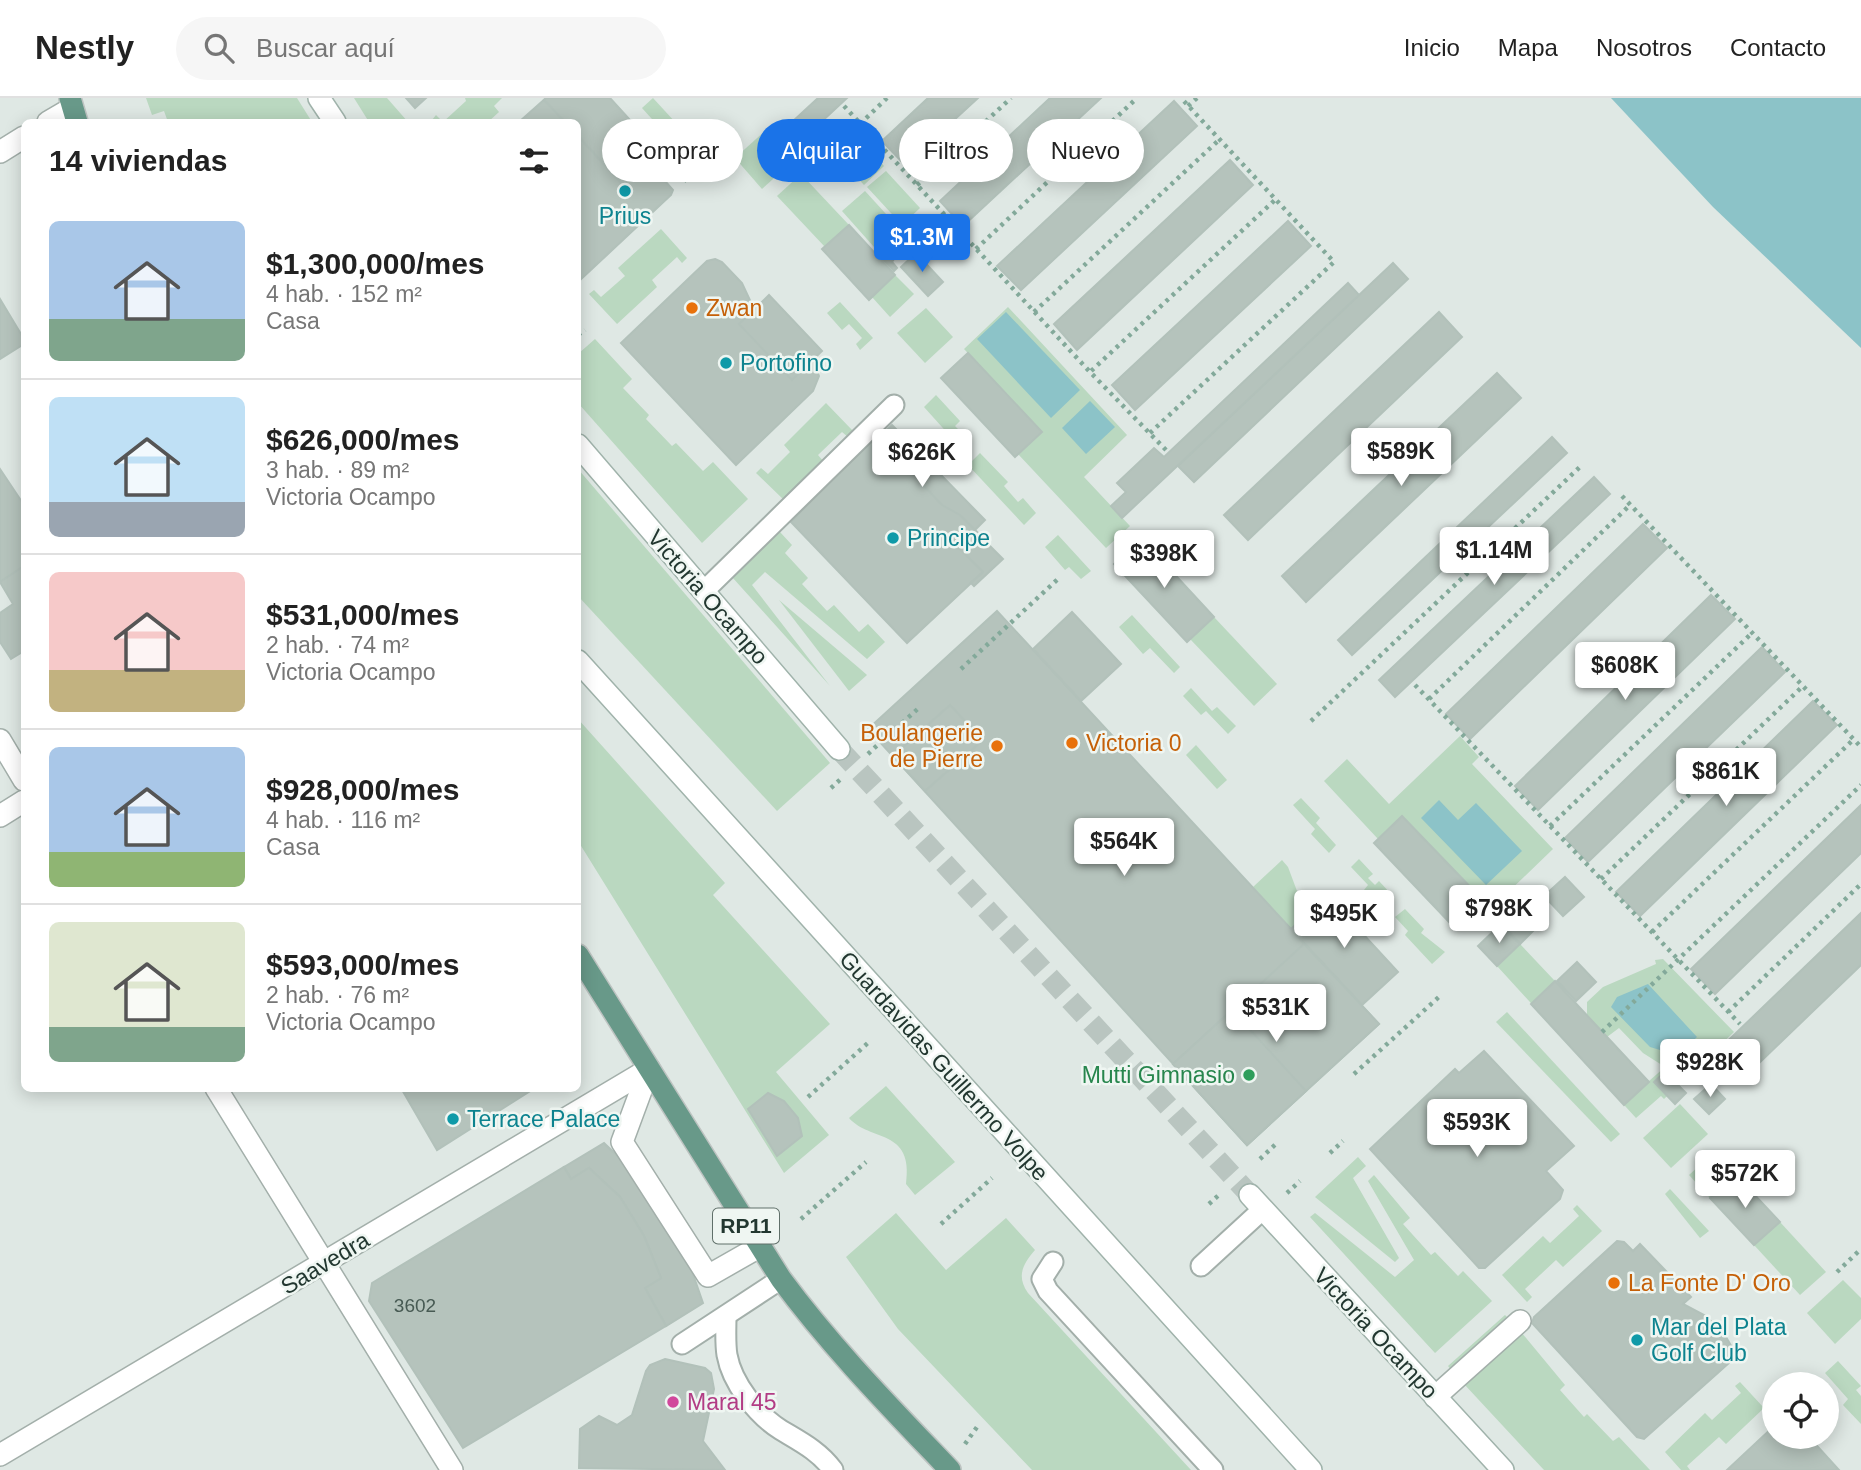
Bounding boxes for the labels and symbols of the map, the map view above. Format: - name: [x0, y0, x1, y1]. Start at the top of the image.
- marker: Prius: [617, 183, 633, 199]
- place label: Prius: [599, 203, 651, 229]
- pin: $1.3M: [873, 214, 971, 274]
- place label: Zwan: [706, 295, 762, 321]
- marker: Zwan: [684, 300, 700, 316]
- place label: Portofino: [740, 350, 832, 376]
- marker: Portofino: [718, 355, 734, 371]
- pin: $589K: [1352, 428, 1450, 488]
- pin: $626K: [873, 430, 971, 489]
- street label: Victoria Ocampo: [643, 524, 773, 670]
- place label: Principe: [907, 525, 990, 551]
- pin: $1.14M: [1437, 528, 1551, 587]
- marker: Principe: [885, 530, 901, 546]
- pin: $398K: [1115, 531, 1213, 590]
- pin: $608K: [1576, 642, 1674, 702]
- place label: Boulangerie de Pierre: [860, 720, 983, 772]
- place label: Victoria 0: [1086, 730, 1181, 756]
- marker: Victoria 0: [1064, 735, 1080, 751]
- marker: Boulangerie de Pierre: [989, 738, 1005, 754]
- pin: $861K: [1677, 748, 1775, 808]
- pin: $564K: [1075, 818, 1173, 878]
- pin: $798K: [1450, 886, 1548, 945]
- pin: $495K: [1295, 890, 1393, 950]
- street label: Guardavidas Guillermo Volpe: [834, 946, 1054, 1186]
- pin: $531K: [1227, 984, 1325, 1044]
- pin: $928K: [1661, 1040, 1759, 1099]
- place label: Mutti Gimnasio: [1082, 1062, 1235, 1088]
- marker: Mutti Gimnasio: [1241, 1067, 1257, 1083]
- pin: $593K: [1428, 1100, 1526, 1159]
- place label: Terrace Palace: [467, 1106, 620, 1132]
- marker: Terrace Palace: [445, 1111, 461, 1127]
- pin: $572K: [1696, 1150, 1794, 1210]
- road number: RP11: [713, 1208, 779, 1244]
- street label: Saavedra: [276, 1226, 374, 1300]
- street label: Victoria Ocampo: [1309, 1262, 1443, 1404]
- place label: La Fonte D' Oro: [1628, 1270, 1791, 1296]
- marker: La Fonte D' Oro: [1606, 1275, 1622, 1291]
- house number: 3602: [394, 1295, 436, 1316]
- place label: Mar del Plata Golf Club: [1651, 1314, 1787, 1366]
- marker: Mar del Plata Golf Club: [1629, 1332, 1645, 1348]
- place label: Maral 45: [687, 1389, 776, 1415]
- marker: Maral 45: [665, 1394, 681, 1410]

